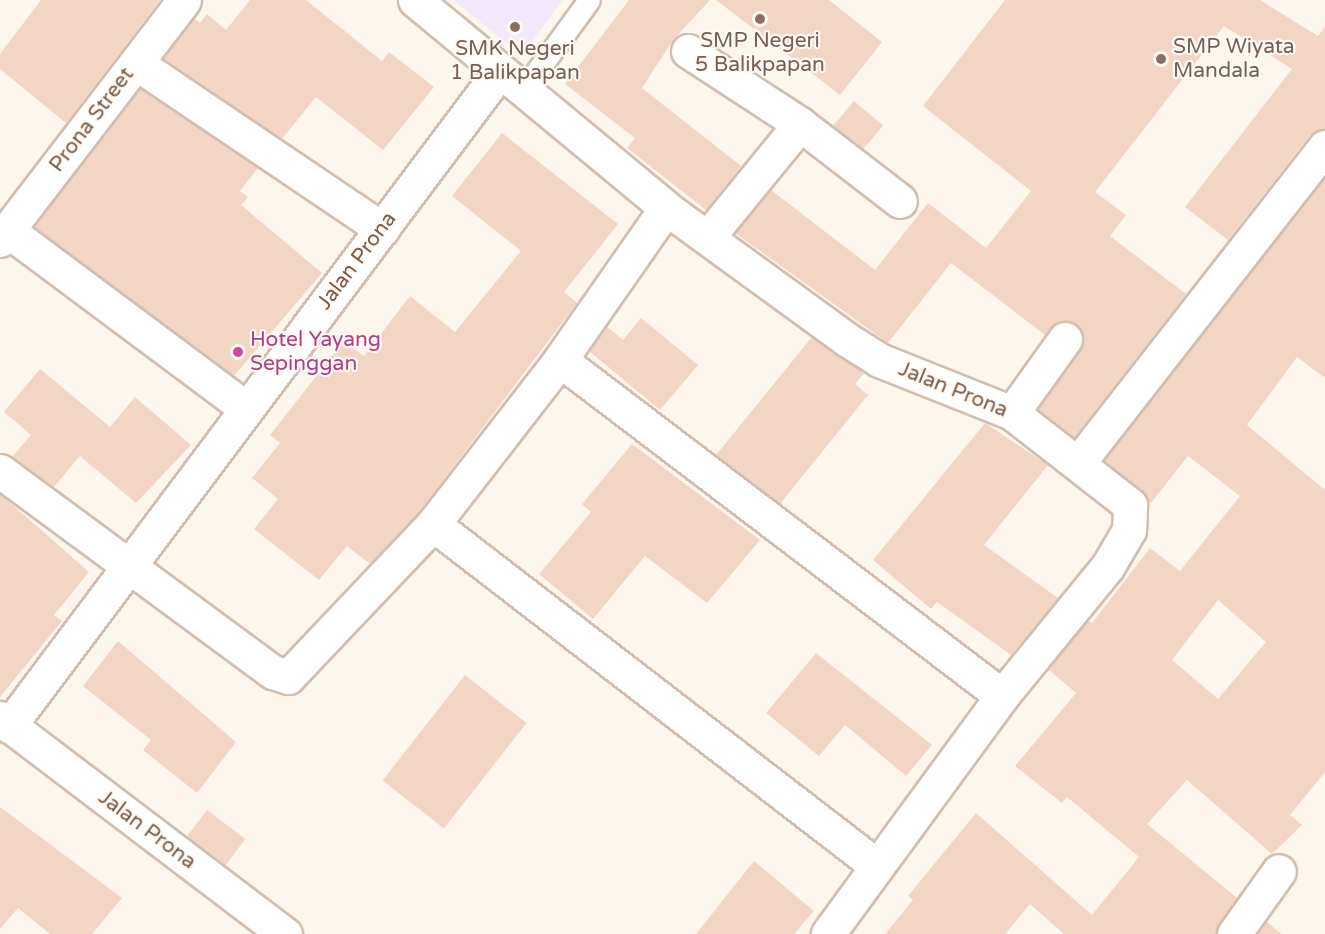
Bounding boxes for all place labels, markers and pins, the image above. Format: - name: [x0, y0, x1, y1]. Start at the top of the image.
- marker: SMP Negeri 5 Balikpapan: [753, 12, 767, 26]
- marker: SMK Negeri 1 Balikpapan: [508, 20, 522, 34]
- place label: SMP Negeri 5 Balikpapan: [695, 28, 825, 78]
- place label: SMP Wiyata Mandala: [1173, 34, 1295, 84]
- place label: SMK Negeri 1 Balikpapan: [450, 36, 580, 86]
- marker: SMP Wiyata Mandala: [1154, 52, 1168, 66]
- place label: Hotel Yayang Sepinggan: [250, 327, 381, 377]
- marker: Hotel Yayang Sepinggan: [231, 345, 245, 359]

